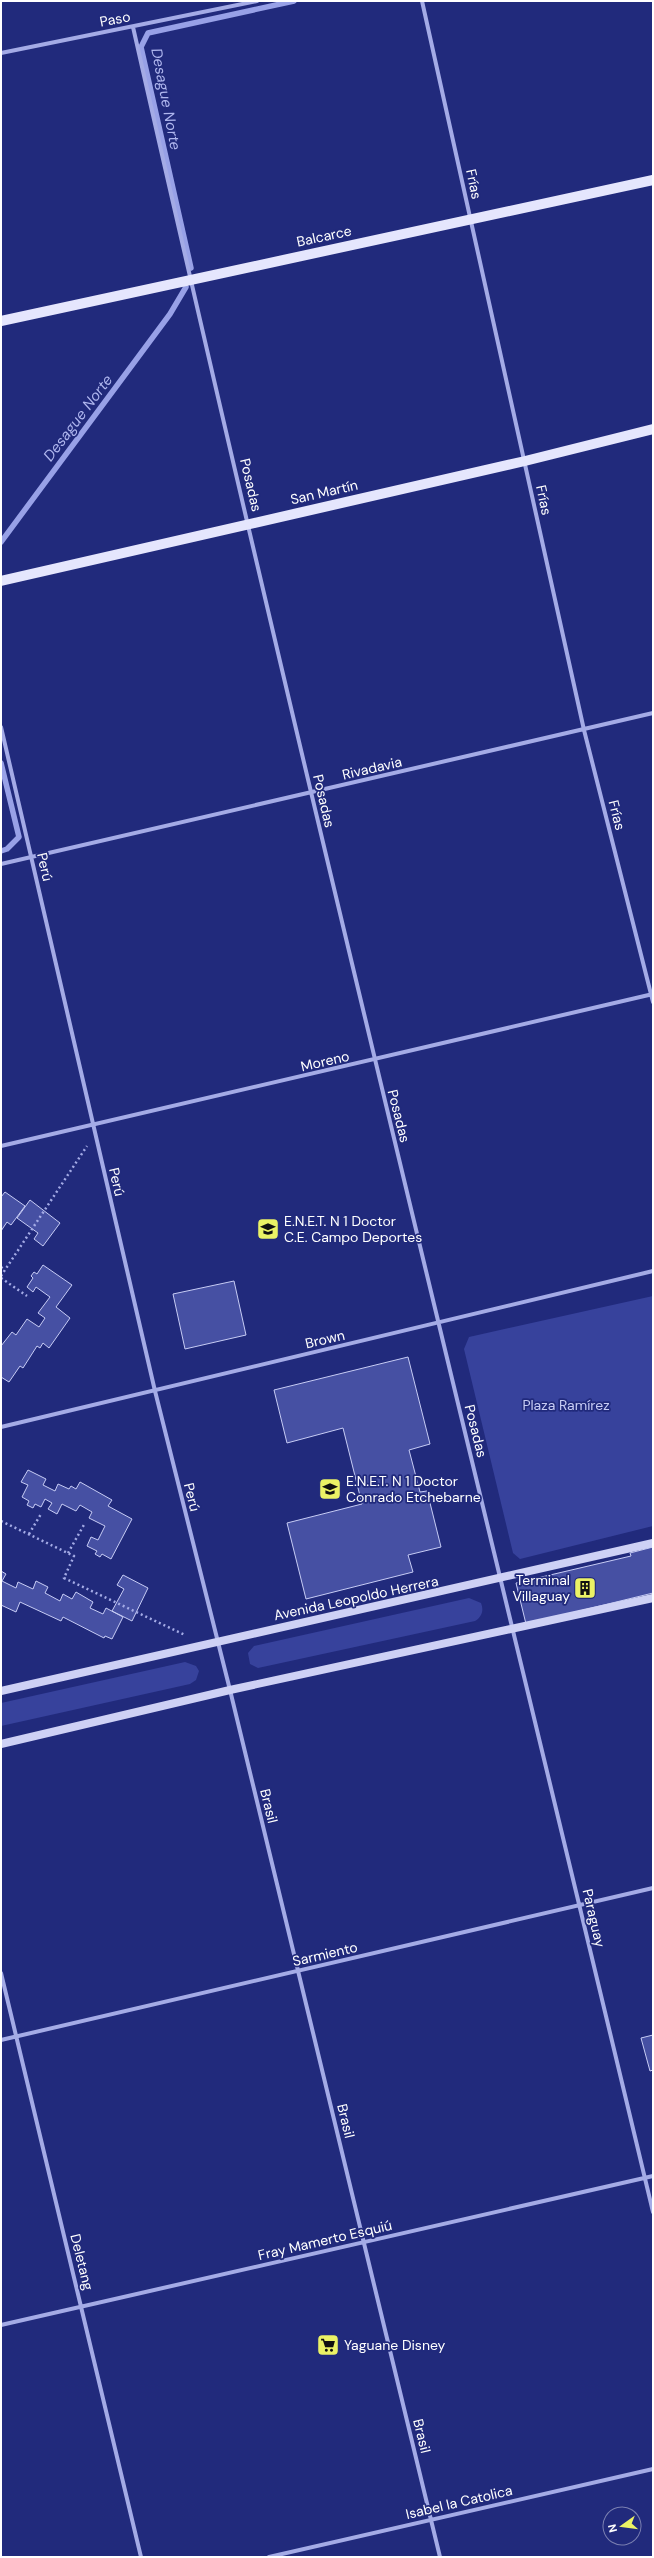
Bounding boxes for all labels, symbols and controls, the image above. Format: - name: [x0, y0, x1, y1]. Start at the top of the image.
- street label: Paso: [98, 7, 132, 31]
- water label: Desague Norte: [146, 46, 186, 152]
- street label: Frías: [462, 167, 486, 201]
- street label: Balcarce: [295, 221, 353, 251]
- water label: Desague Norte: [39, 370, 117, 465]
- street label: Posadas: [236, 457, 266, 513]
- street label: San Martín: [288, 476, 360, 508]
- street label: Frías: [532, 483, 556, 517]
- street label: Rivadavia: [340, 752, 404, 784]
- street label: Posadas: [309, 773, 339, 829]
- street label: Frías: [605, 798, 629, 832]
- street label: Perú: [33, 851, 57, 883]
- street label: Moreno: [299, 1047, 351, 1075]
- street label: Posadas: [384, 1088, 414, 1144]
- street label: Perú: [105, 1166, 129, 1198]
- place label: E.N.E.T. N 1 Doctor C.E. Campo Deportes: [284, 1212, 422, 1246]
- school or university icon: E.N.E.T. N 1 Doctor C.E. Campo Deportes: [255, 1216, 281, 1242]
- street label: Brown: [303, 1326, 347, 1352]
- park label: Plaza Ramírez: [522, 1396, 610, 1414]
- street label: Posadas: [461, 1403, 491, 1459]
- place label: E.N.E.T. N 1 Doctor Conrado Etchebarne: [346, 1472, 481, 1506]
- school or university icon: E.N.E.T. N 1 Doctor Conrado Etchebarne: [317, 1476, 343, 1502]
- street label: Perú: [180, 1481, 204, 1513]
- place label: Terminal Villaguay: [512, 1571, 570, 1605]
- street label: Avenida Leopoldo Herrera: [272, 1572, 440, 1624]
- building icon: Terminal Villaguay: [572, 1575, 598, 1601]
- street label: Brasil: [256, 1787, 282, 1825]
- street label: Paraguay: [579, 1887, 609, 1949]
- street label: Sarmiento: [291, 1938, 359, 1970]
- street label: Brasil: [333, 2102, 359, 2140]
- street label: Fray Mamerto Esquiú: [256, 2216, 394, 2264]
- street label: Deletang: [66, 2232, 98, 2292]
- supermarket icon: Yaguane Disney: [315, 2332, 341, 2358]
- place label: Yaguane Disney: [344, 2336, 446, 2354]
- street label: Brasil: [409, 2417, 435, 2455]
- street label: Isabel la Catolica: [404, 2481, 514, 2523]
- north arrow: [602, 2506, 642, 2546]
- text: N: [605, 2523, 620, 2534]

